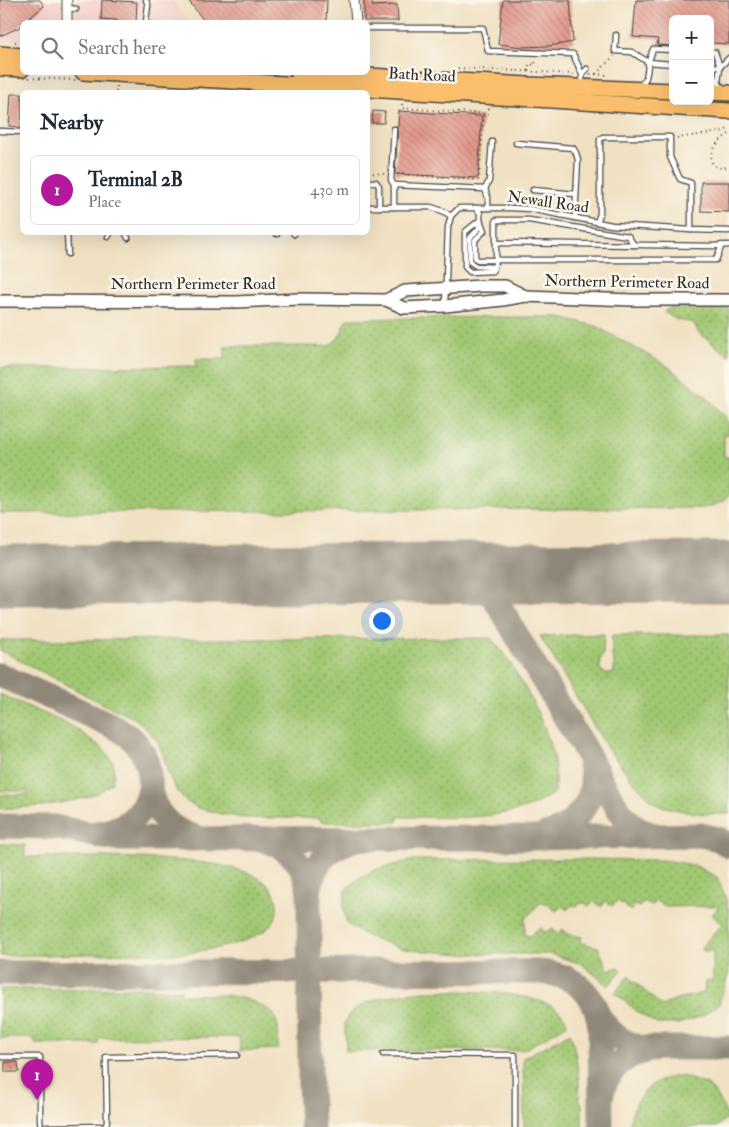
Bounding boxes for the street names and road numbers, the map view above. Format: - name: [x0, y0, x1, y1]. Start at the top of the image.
- street label: Bath Road: [388, 63, 456, 87]
- street label: Newall Road: [506, 186, 590, 218]
- street label: Northern Perimeter Road: [544, 271, 710, 293]
- street label: Northern Perimeter Road: [111, 274, 276, 294]

